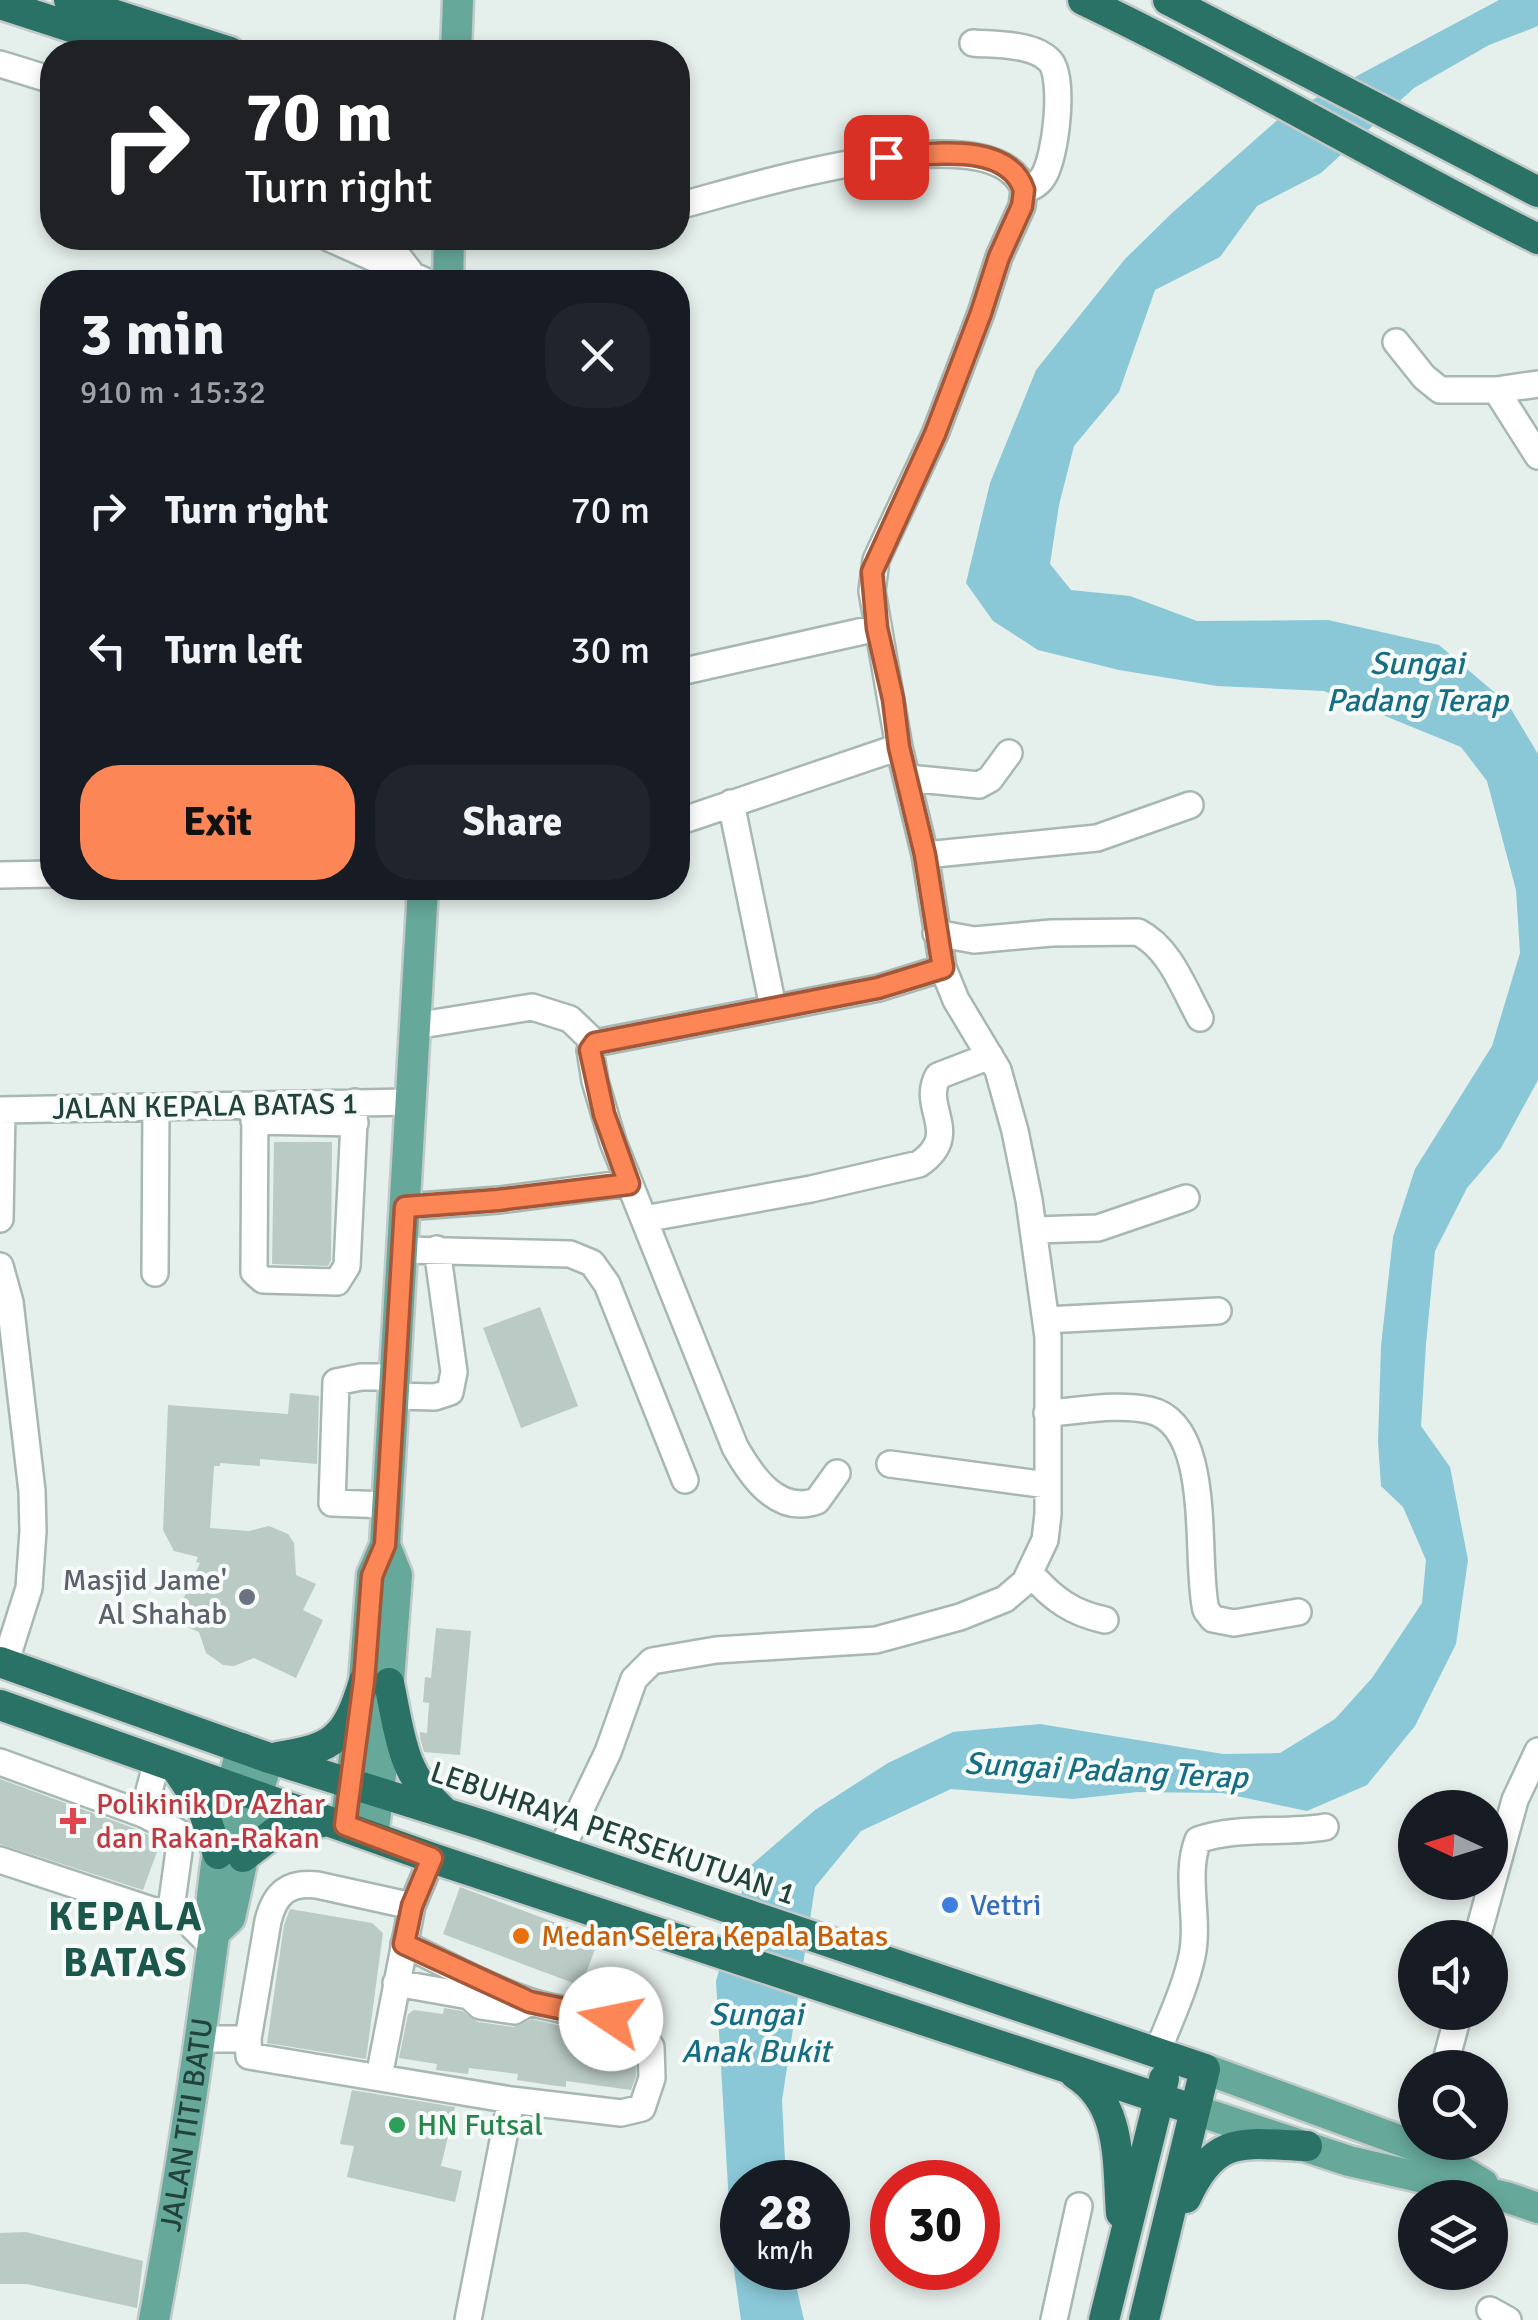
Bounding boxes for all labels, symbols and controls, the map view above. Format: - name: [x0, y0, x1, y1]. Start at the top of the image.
- text: 70 m: [245, 74, 393, 160]
- icon: right: [80, 80, 210, 210]
- pin: [844, 115, 929, 200]
- icon: arrive: [859, 130, 914, 185]
- text: Turn right: [245, 160, 433, 215]
- text: 3 min: [80, 298, 225, 372]
- button: close: [545, 303, 650, 408]
- text: 910 m · 15:32: [80, 373, 266, 412]
- icon: right: [80, 483, 135, 538]
- text: Turn right: [165, 487, 329, 534]
- text: 70 m: [570, 487, 650, 534]
- icon: left: [80, 623, 135, 678]
- text: Turn left: [165, 627, 303, 674]
- text: 30 m: [570, 627, 650, 674]
- water label: Sungai Padang Terap: [1326, 644, 1510, 720]
- button: Exit: [80, 765, 355, 880]
- button: Share: [375, 765, 650, 880]
- street label: JALAN KEPALA BATAS 1: [52, 1085, 358, 1128]
- place label: Masjid Jame' Al Shahab: [62, 1562, 227, 1633]
- marker: Masjid Jame' Al Shahab: [236, 1586, 258, 1608]
- water label: Sungai Padang Terap: [963, 1744, 1251, 1798]
- street label: LEBUHRAYA PERSEKUTUAN 1: [426, 1754, 800, 1913]
- place label: Polikinik Dr Azhar dan Rakan-Rakan: [96, 1786, 325, 1857]
- north arrow: [1398, 1790, 1508, 1900]
- map controls: [1398, 1790, 1508, 2290]
- marker: Polikinik Dr Azhar dan Rakan-Rakan: [60, 1808, 86, 1834]
- place label: Vettri: [970, 1887, 1041, 1924]
- district label: KEPALA BATAS: [48, 1892, 204, 1988]
- marker: Vettri: [939, 1894, 961, 1916]
- place label: Medan Selera Kepala Batas: [541, 1918, 888, 1955]
- button: sound: [1398, 1920, 1508, 2030]
- marker: Medan Selera Kepala Batas: [510, 1925, 532, 1947]
- position arrow: [559, 1967, 663, 2071]
- water label: Sungai Anak Bukit: [682, 1995, 834, 2071]
- street label: JALAN TITI BATU: [152, 2016, 222, 2234]
- button: search: [1398, 2050, 1508, 2160]
- place label: HN Futsal: [417, 2107, 543, 2144]
- marker: HN Futsal: [386, 2114, 408, 2136]
- speed limit sign: 30: [870, 2160, 1000, 2290]
- button: layers: [1398, 2180, 1508, 2290]
- text: 28: [758, 2182, 812, 2244]
- text: km/h: [757, 2235, 813, 2266]

